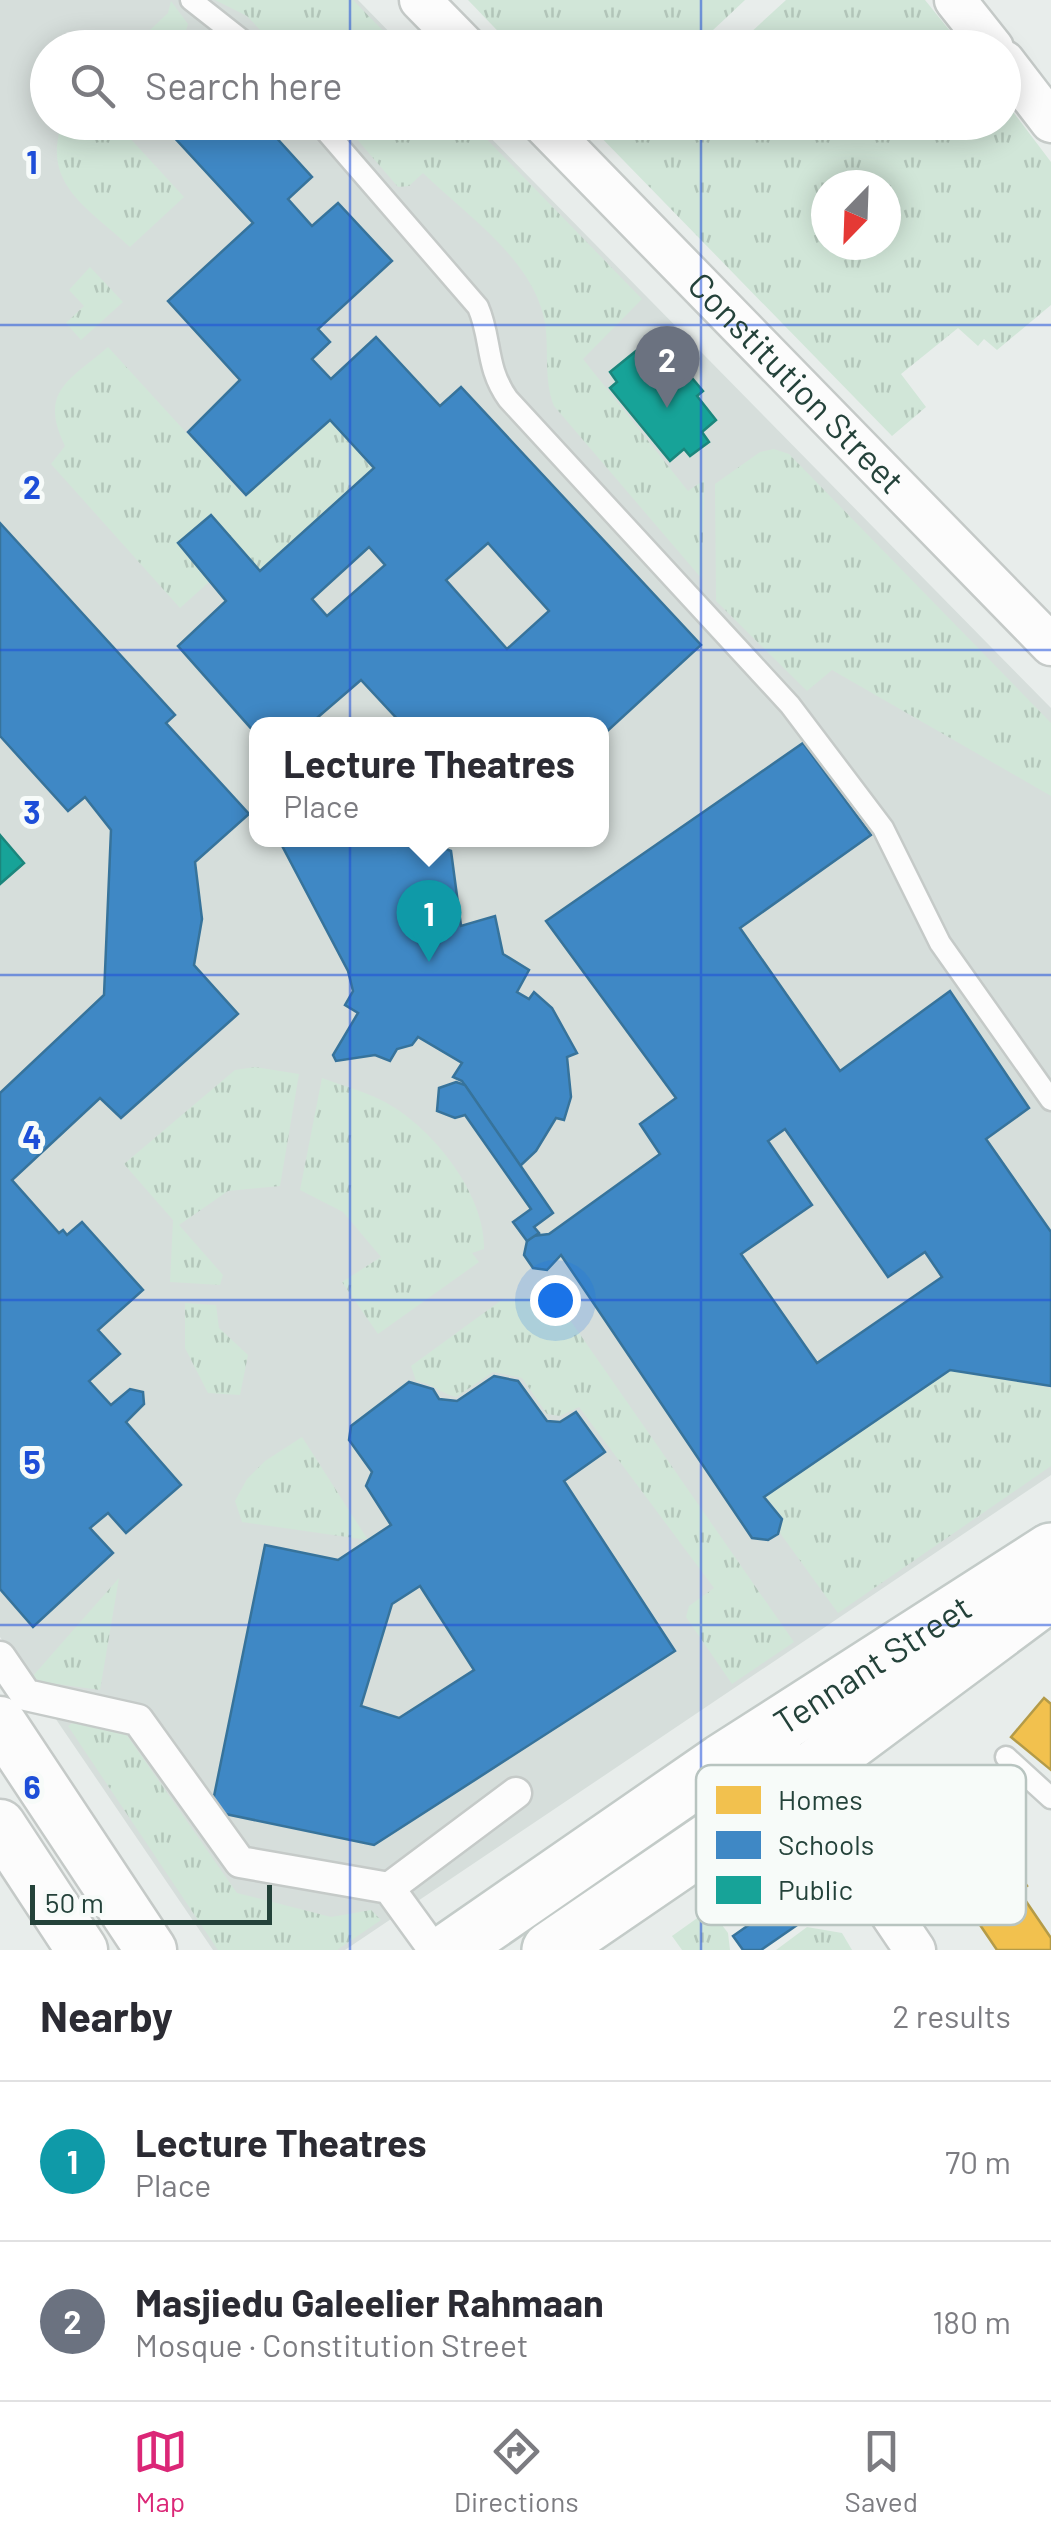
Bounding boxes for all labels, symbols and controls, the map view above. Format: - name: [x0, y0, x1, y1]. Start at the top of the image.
- search box: [30, 30, 1021, 140]
- icon: search: [65, 58, 120, 113]
- text: Search here: [145, 62, 343, 108]
- text: 1: [26, 142, 38, 180]
- north arrow: [811, 170, 901, 260]
- street label: Constitution Street: [680, 263, 914, 501]
- pin: 2: [634, 326, 700, 408]
- text: 2: [23, 467, 41, 505]
- popup: [249, 717, 609, 847]
- text: Lecture Theatres: [283, 740, 575, 786]
- text: Place: [283, 786, 359, 824]
- text: 3: [23, 792, 41, 830]
- pin: 1: [396, 880, 462, 962]
- text: 4: [22, 1117, 42, 1155]
- your location: [530, 1275, 581, 1326]
- text: 5: [23, 1442, 41, 1480]
- street label: Tennant Street: [765, 1585, 978, 1742]
- legend: [696, 1765, 1026, 1925]
- text: 6: [23, 1767, 41, 1805]
- text: Homes: [778, 1782, 863, 1816]
- text: Schools: [778, 1827, 874, 1861]
- text: Public: [778, 1872, 853, 1906]
- scale bar: [30, 1880, 272, 1924]
- text: 50 m: [45, 1885, 104, 1919]
- text: Nearby: [40, 1990, 173, 2040]
- text: 2 results: [892, 1996, 1011, 2034]
- text: Lecture Theatres: [135, 2119, 427, 2165]
- text: 1: [67, 2142, 78, 2180]
- text: 70 m: [945, 2142, 1011, 2180]
- text: Place: [135, 2165, 211, 2203]
- text: Masjiedu Galeelier Rahmaan: [135, 2279, 604, 2325]
- text: 2: [64, 2302, 81, 2340]
- text: 180 m: [932, 2302, 1011, 2340]
- text: Mosque · Constitution Street: [135, 2325, 528, 2363]
- tab: Map: [133, 2424, 188, 2518]
- tab: Directions: [454, 2424, 579, 2518]
- tab: Saved: [845, 2424, 918, 2518]

